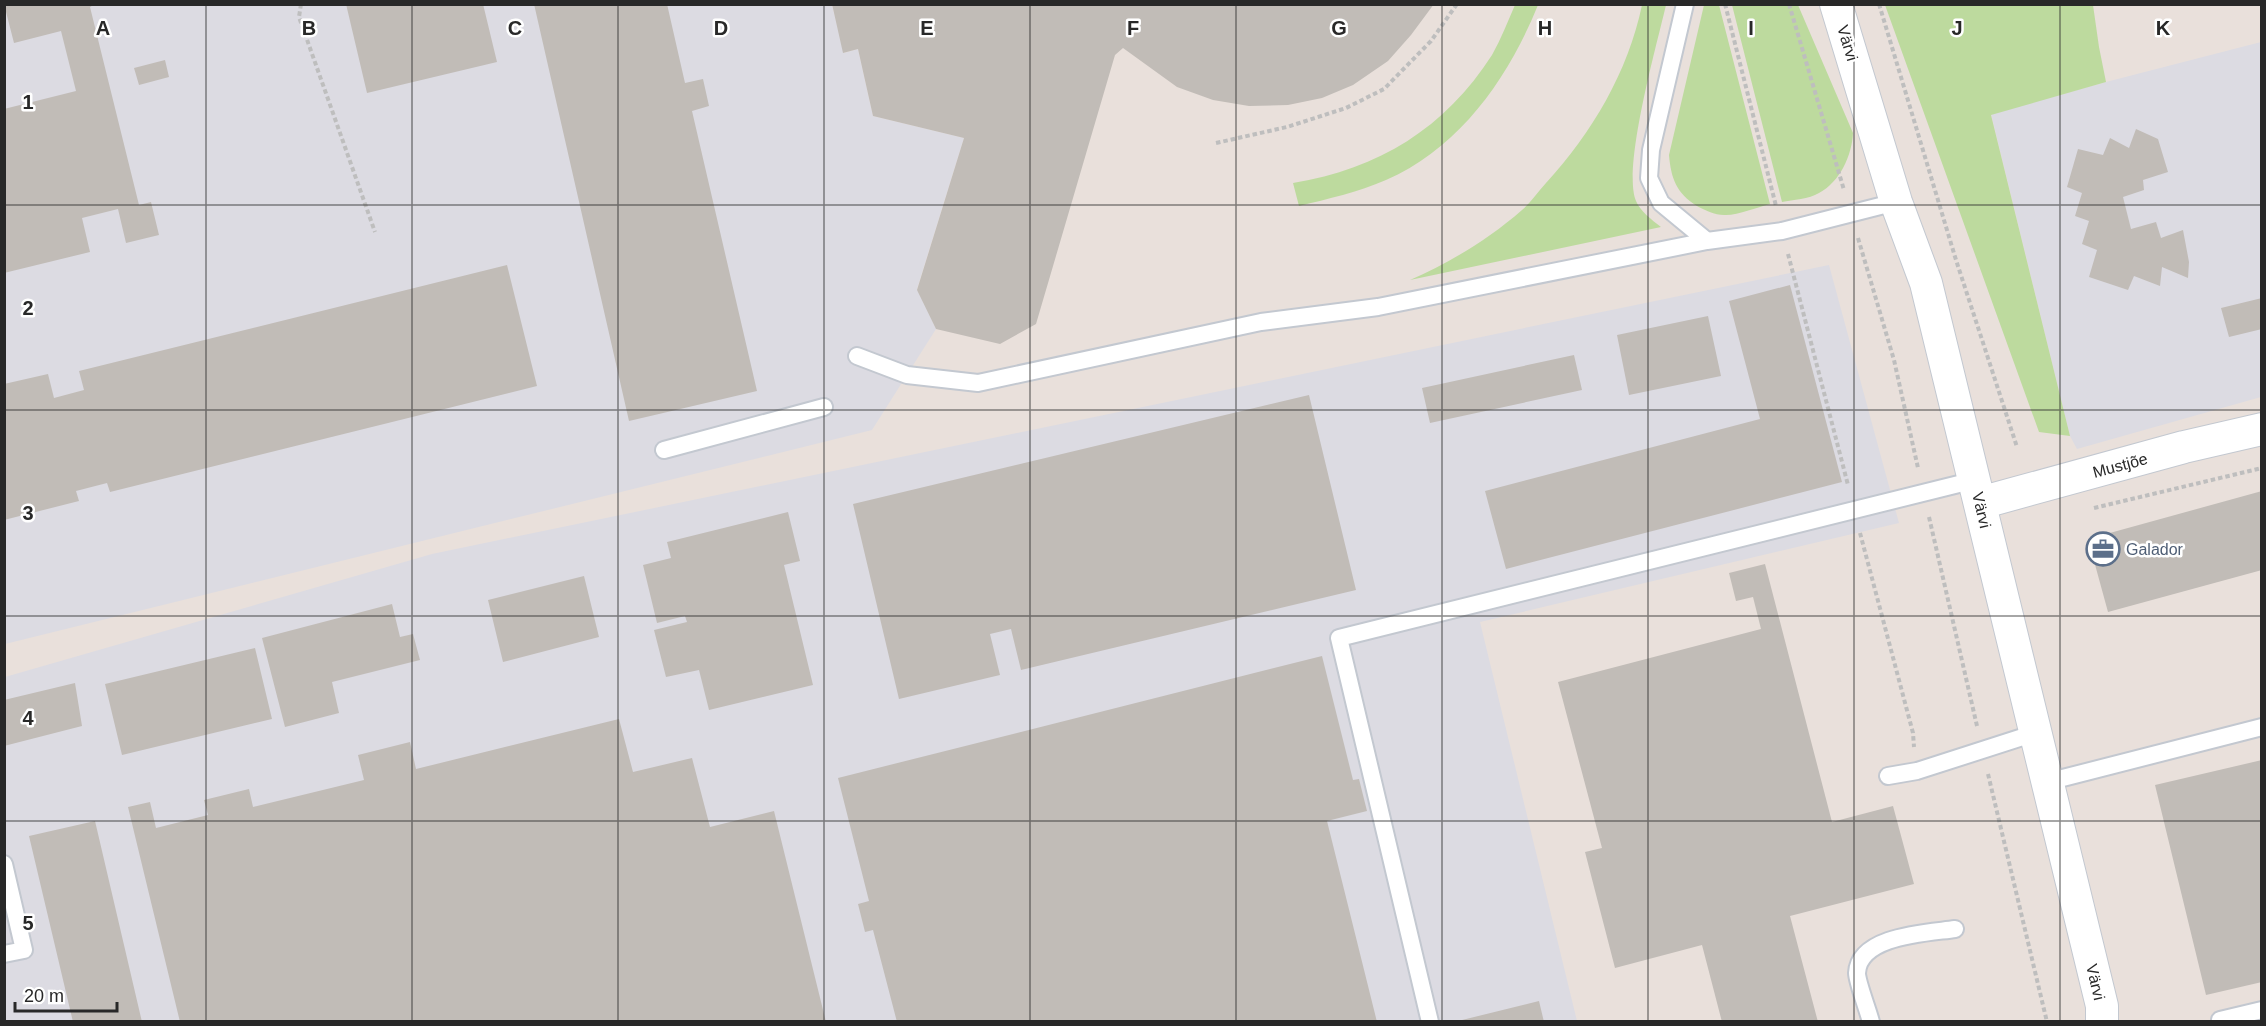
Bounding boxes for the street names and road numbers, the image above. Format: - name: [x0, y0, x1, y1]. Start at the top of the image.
- street label: Värvi: [1834, 23, 1861, 63]
- street label: Mustjõe: [2091, 450, 2149, 481]
- street label: Värvi: [1969, 490, 1994, 530]
- street label: Värvi: [2083, 962, 2108, 1002]

